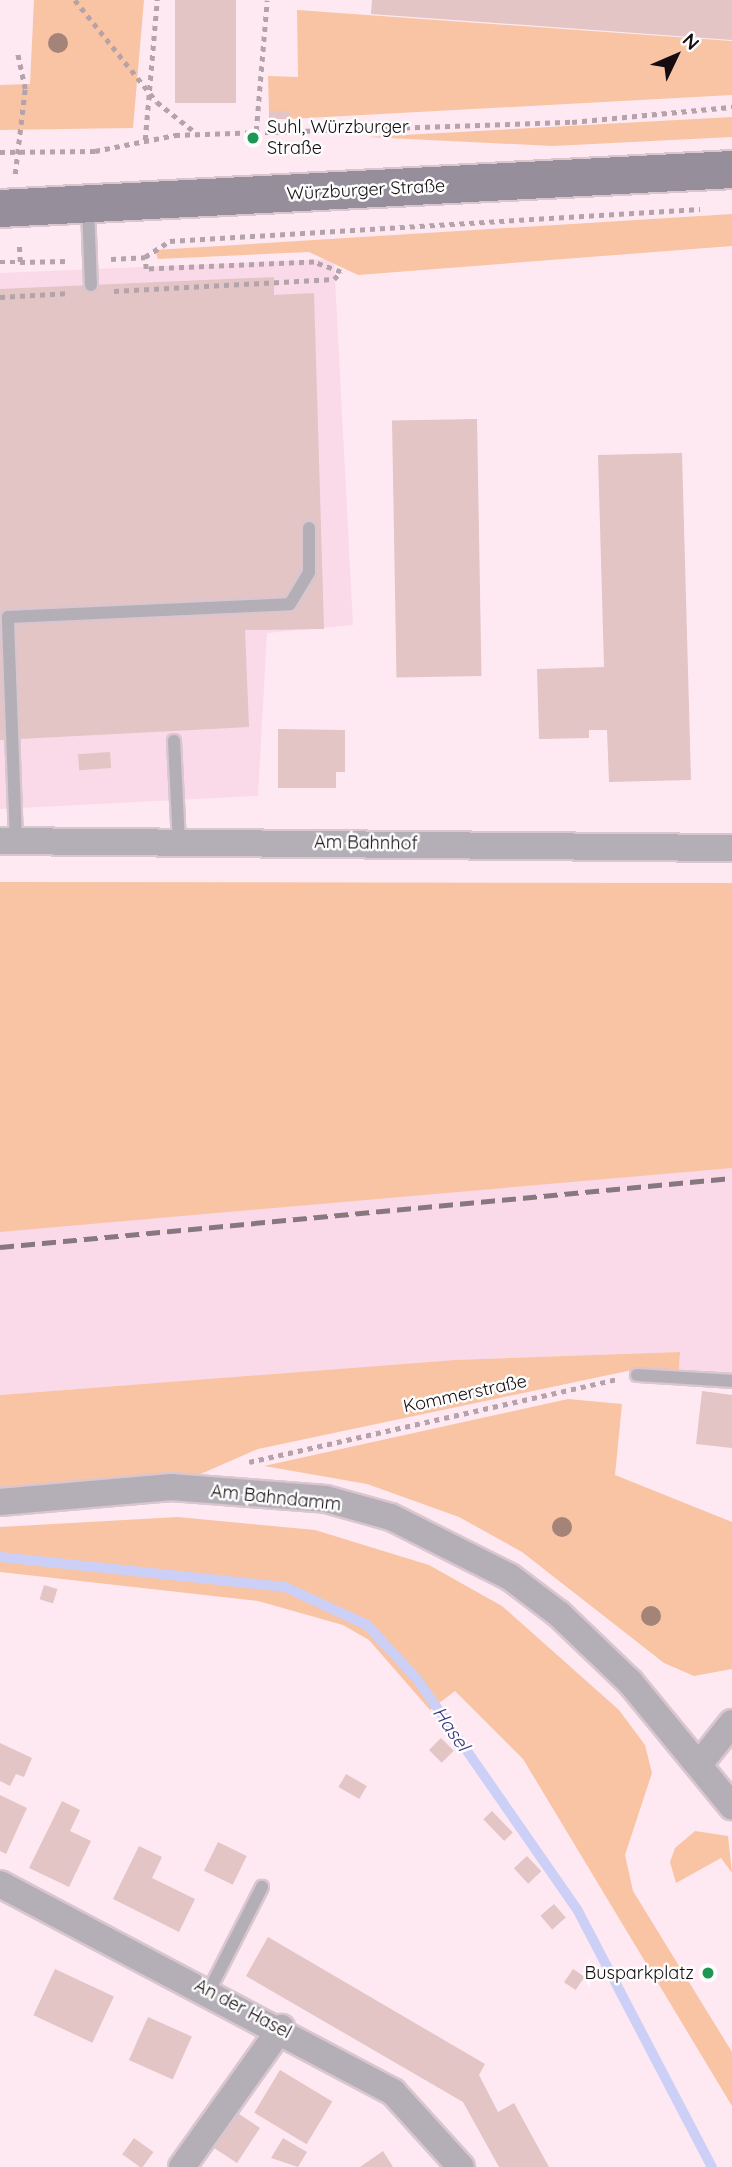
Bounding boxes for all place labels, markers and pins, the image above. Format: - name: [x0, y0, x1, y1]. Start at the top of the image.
- place label: Suhl, Würzburger Straße: [267, 117, 409, 160]
- marker: Suhl, Würzburger Straße: [245, 130, 261, 146]
- place label: Busparkplatz: [585, 1962, 694, 1984]
- marker: Busparkplatz: [700, 1965, 716, 1981]

